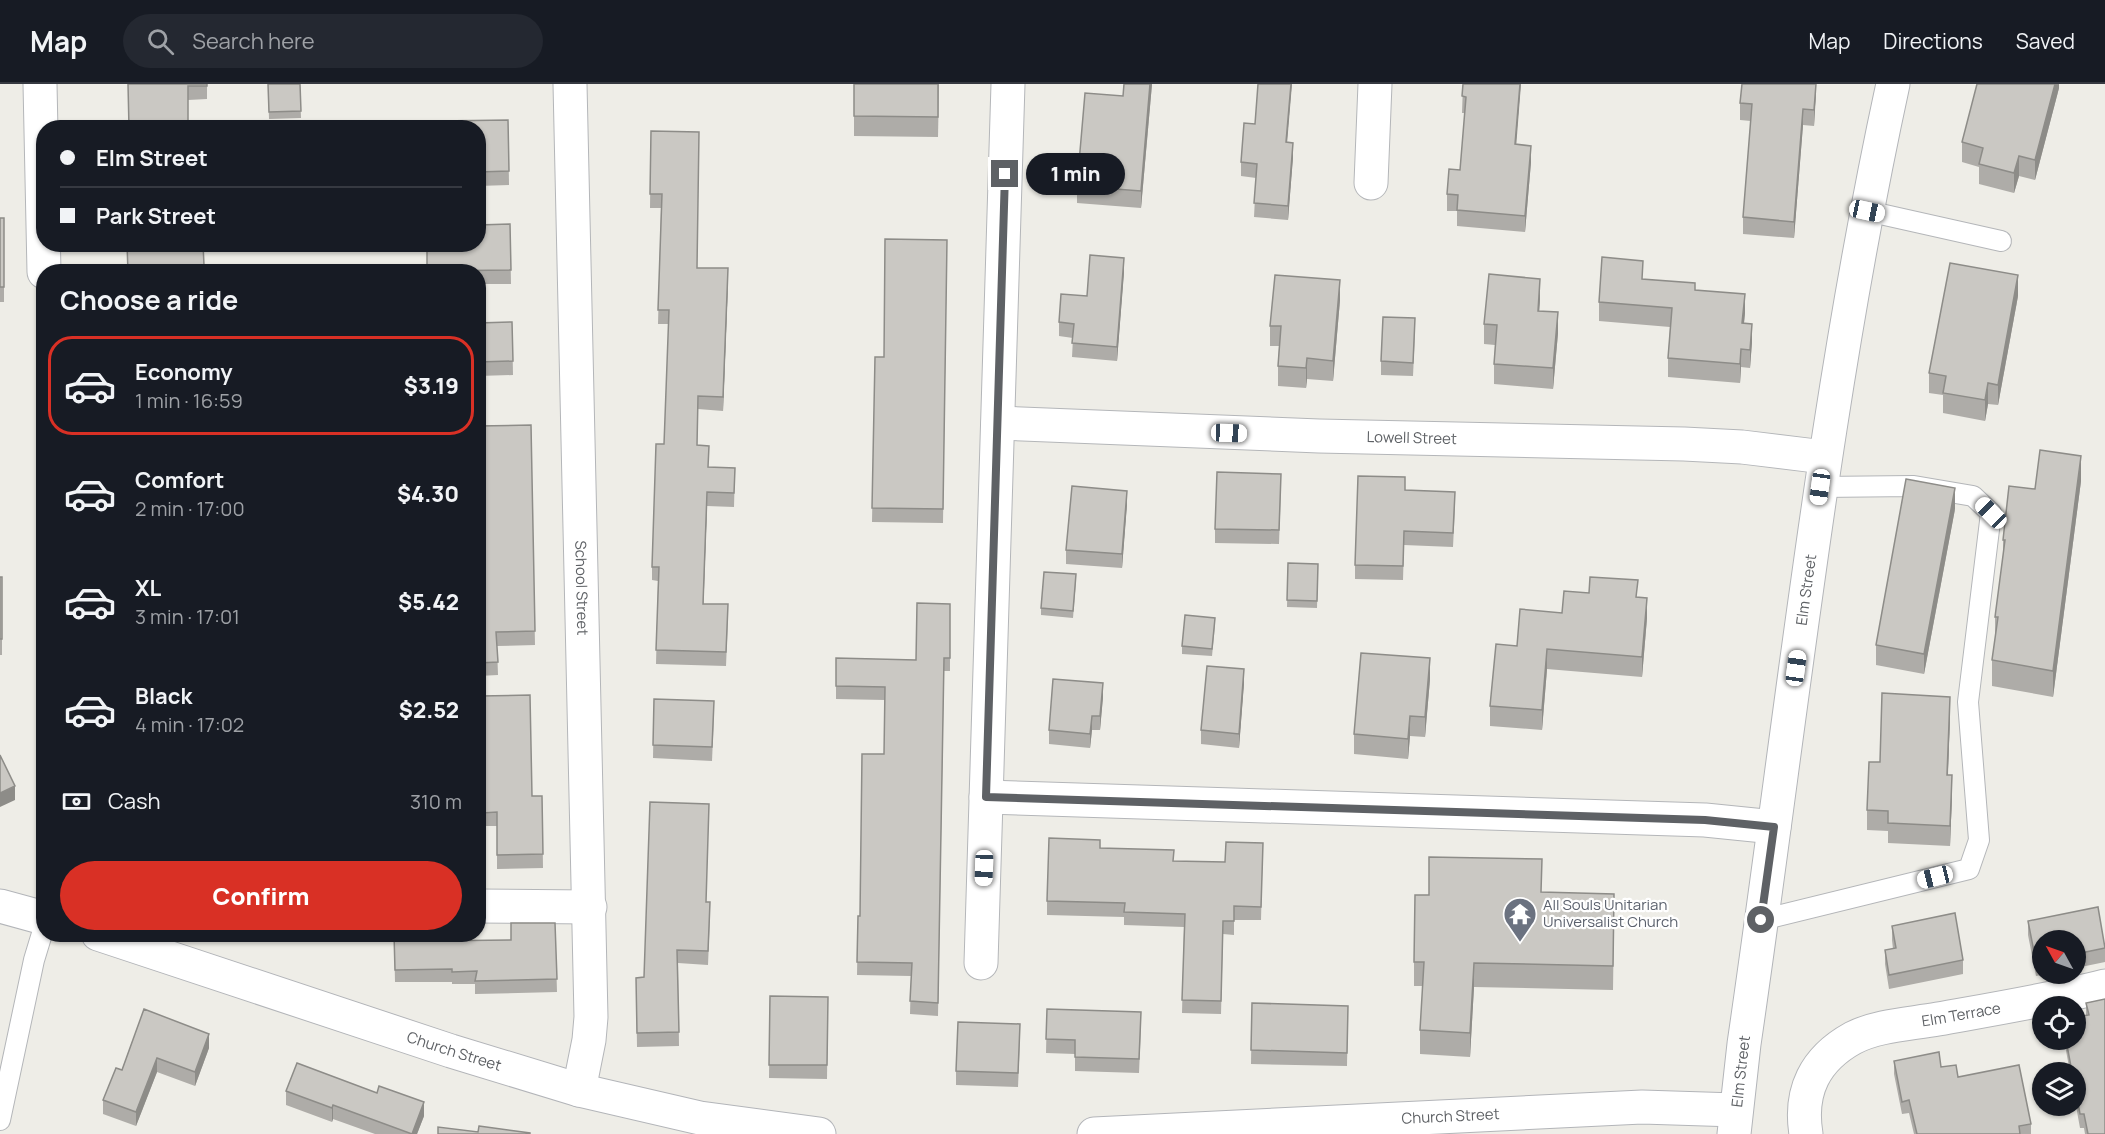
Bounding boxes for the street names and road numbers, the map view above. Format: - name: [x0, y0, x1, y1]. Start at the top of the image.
- street label: Lowell Street: [1366, 426, 1457, 449]
- street label: School Street: [570, 540, 593, 636]
- street label: Elm Street: [1791, 553, 1821, 627]
- street label: Elm Terrace: [1920, 997, 2003, 1031]
- street label: Church Street: [404, 1026, 504, 1076]
- street label: Elm Street: [1726, 1034, 1755, 1108]
- street label: Church Street: [1401, 1103, 1500, 1129]

